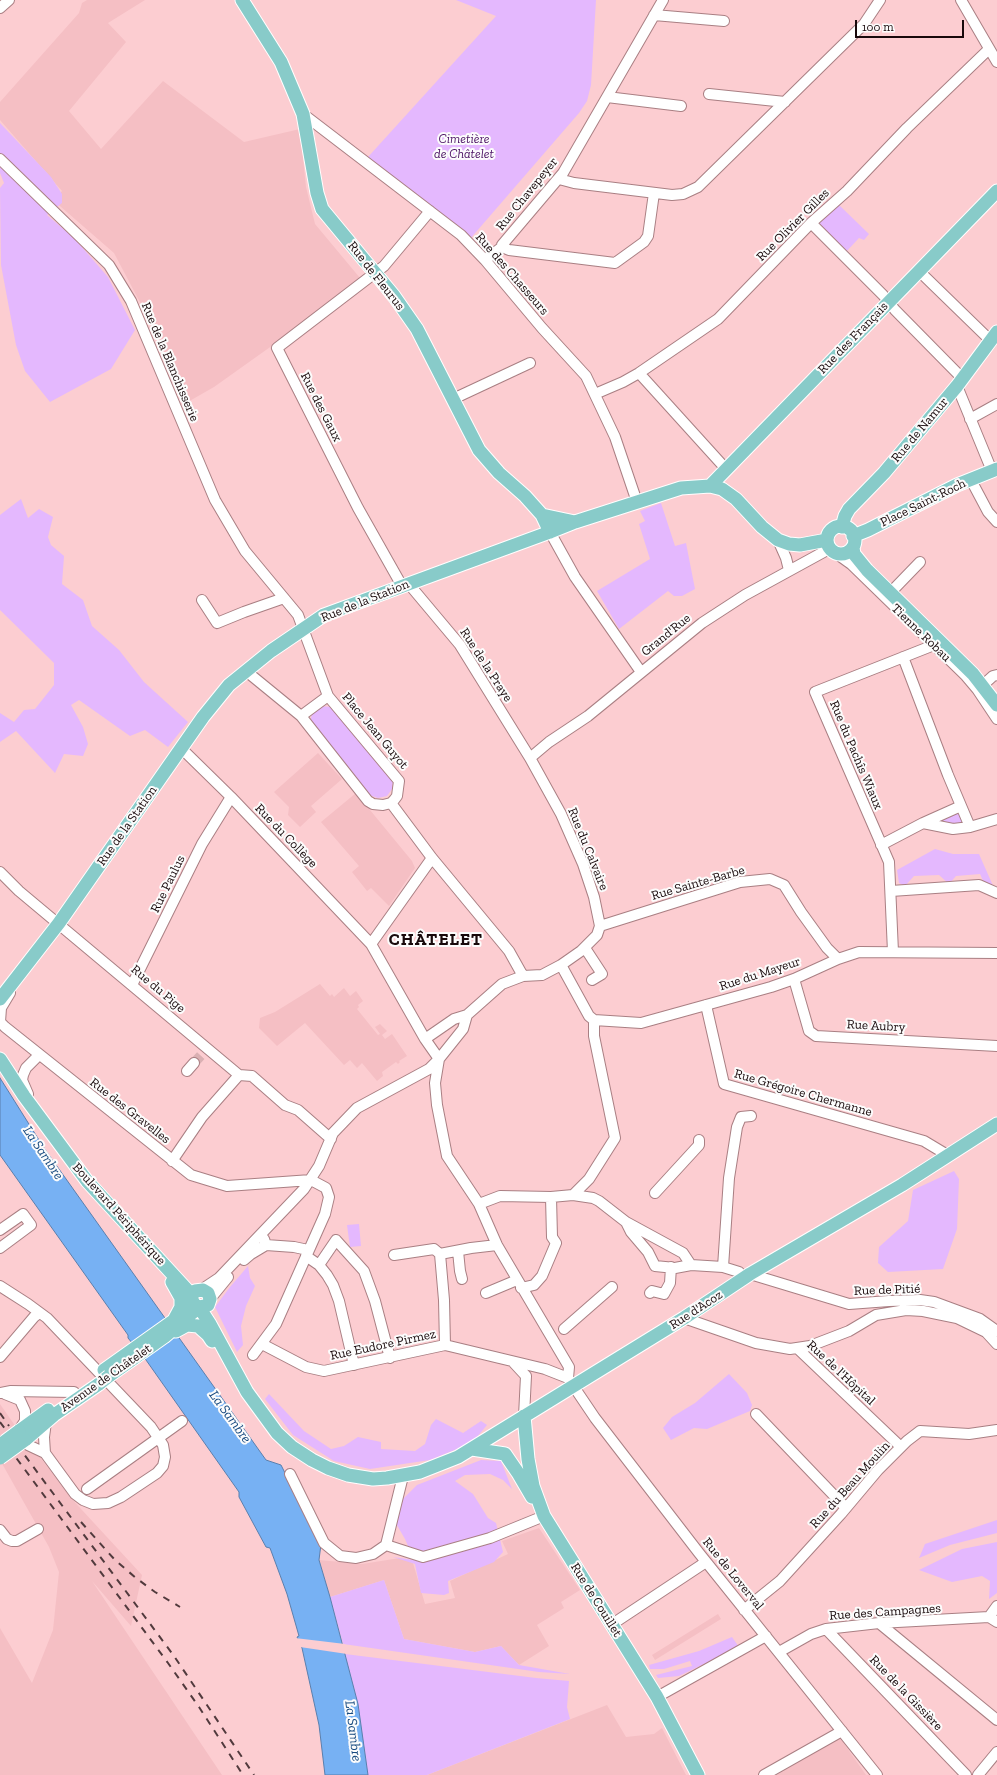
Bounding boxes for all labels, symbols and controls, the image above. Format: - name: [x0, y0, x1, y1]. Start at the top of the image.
- scale bar: [857, 12, 966, 38]
- text: 100 m: [862, 20, 894, 34]
- park label: Cimetière de Châtelet: [434, 131, 494, 162]
- street label: Rue Chavepeyer: [493, 154, 561, 234]
- street label: Rue Olivier Gilles: [753, 185, 833, 265]
- street label: Rue des Chasseurs: [472, 230, 552, 318]
- street label: Rue de Fleurus: [344, 238, 408, 314]
- street label: Rue des Français: [815, 299, 891, 377]
- street label: Rue de la Blanchisserie: [138, 300, 202, 424]
- street label: Rue des Gaux: [297, 370, 345, 444]
- street label: Rue de Namur: [888, 394, 952, 466]
- street label: Place Saint-Roch: [878, 476, 968, 530]
- street label: Rue de la Station: [319, 576, 411, 626]
- street label: Tienne Robau: [888, 601, 954, 665]
- street label: Grand'Rue: [638, 610, 694, 660]
- street label: Rue de la Praye: [456, 625, 516, 705]
- street label: Place Jean Guyot: [339, 690, 411, 772]
- street label: Rue du Pachîs Wiaux: [826, 698, 886, 812]
- street label: Rue de la Station: [94, 783, 160, 869]
- street label: Rue du Collège: [252, 801, 320, 871]
- street label: Rue du Calvaire: [564, 805, 612, 893]
- street label: Rue Paulus: [147, 853, 189, 915]
- street label: Rue Sainte-Barbe: [649, 862, 747, 904]
- district label: CHÂTELET: [389, 930, 483, 950]
- street label: Rue du Mayeur: [717, 954, 803, 994]
- street label: Rue du Pige: [128, 962, 188, 1016]
- street label: Rue Aubry: [846, 1017, 906, 1035]
- street label: Rue Grégoire Chermanne: [732, 1066, 874, 1120]
- street label: Rue des Gravelles: [87, 1075, 173, 1147]
- water label: La Sambre: [19, 1123, 67, 1183]
- street label: Boulevard Périphérique: [69, 1160, 169, 1268]
- street label: Rue de Pitié: [854, 1281, 920, 1299]
- street label: Rue d'Acoz: [667, 1287, 725, 1333]
- street label: Rue Eudore Pirmez: [329, 1326, 437, 1364]
- street label: Rue de l'Hôpital: [804, 1337, 878, 1409]
- street label: Avenue de Châtelet: [57, 1341, 155, 1415]
- water label: La Sambre: [205, 1387, 255, 1447]
- street label: Rue du Beau Moulin: [807, 1438, 893, 1532]
- street label: Rue de Loverval: [699, 1535, 767, 1613]
- street label: Rue de Couillet: [567, 1560, 625, 1640]
- street label: Rue des Campagnes: [829, 1600, 941, 1624]
- street label: Rue de la Gissière: [866, 1652, 946, 1734]
- water label: La Sambre: [341, 1700, 365, 1762]

